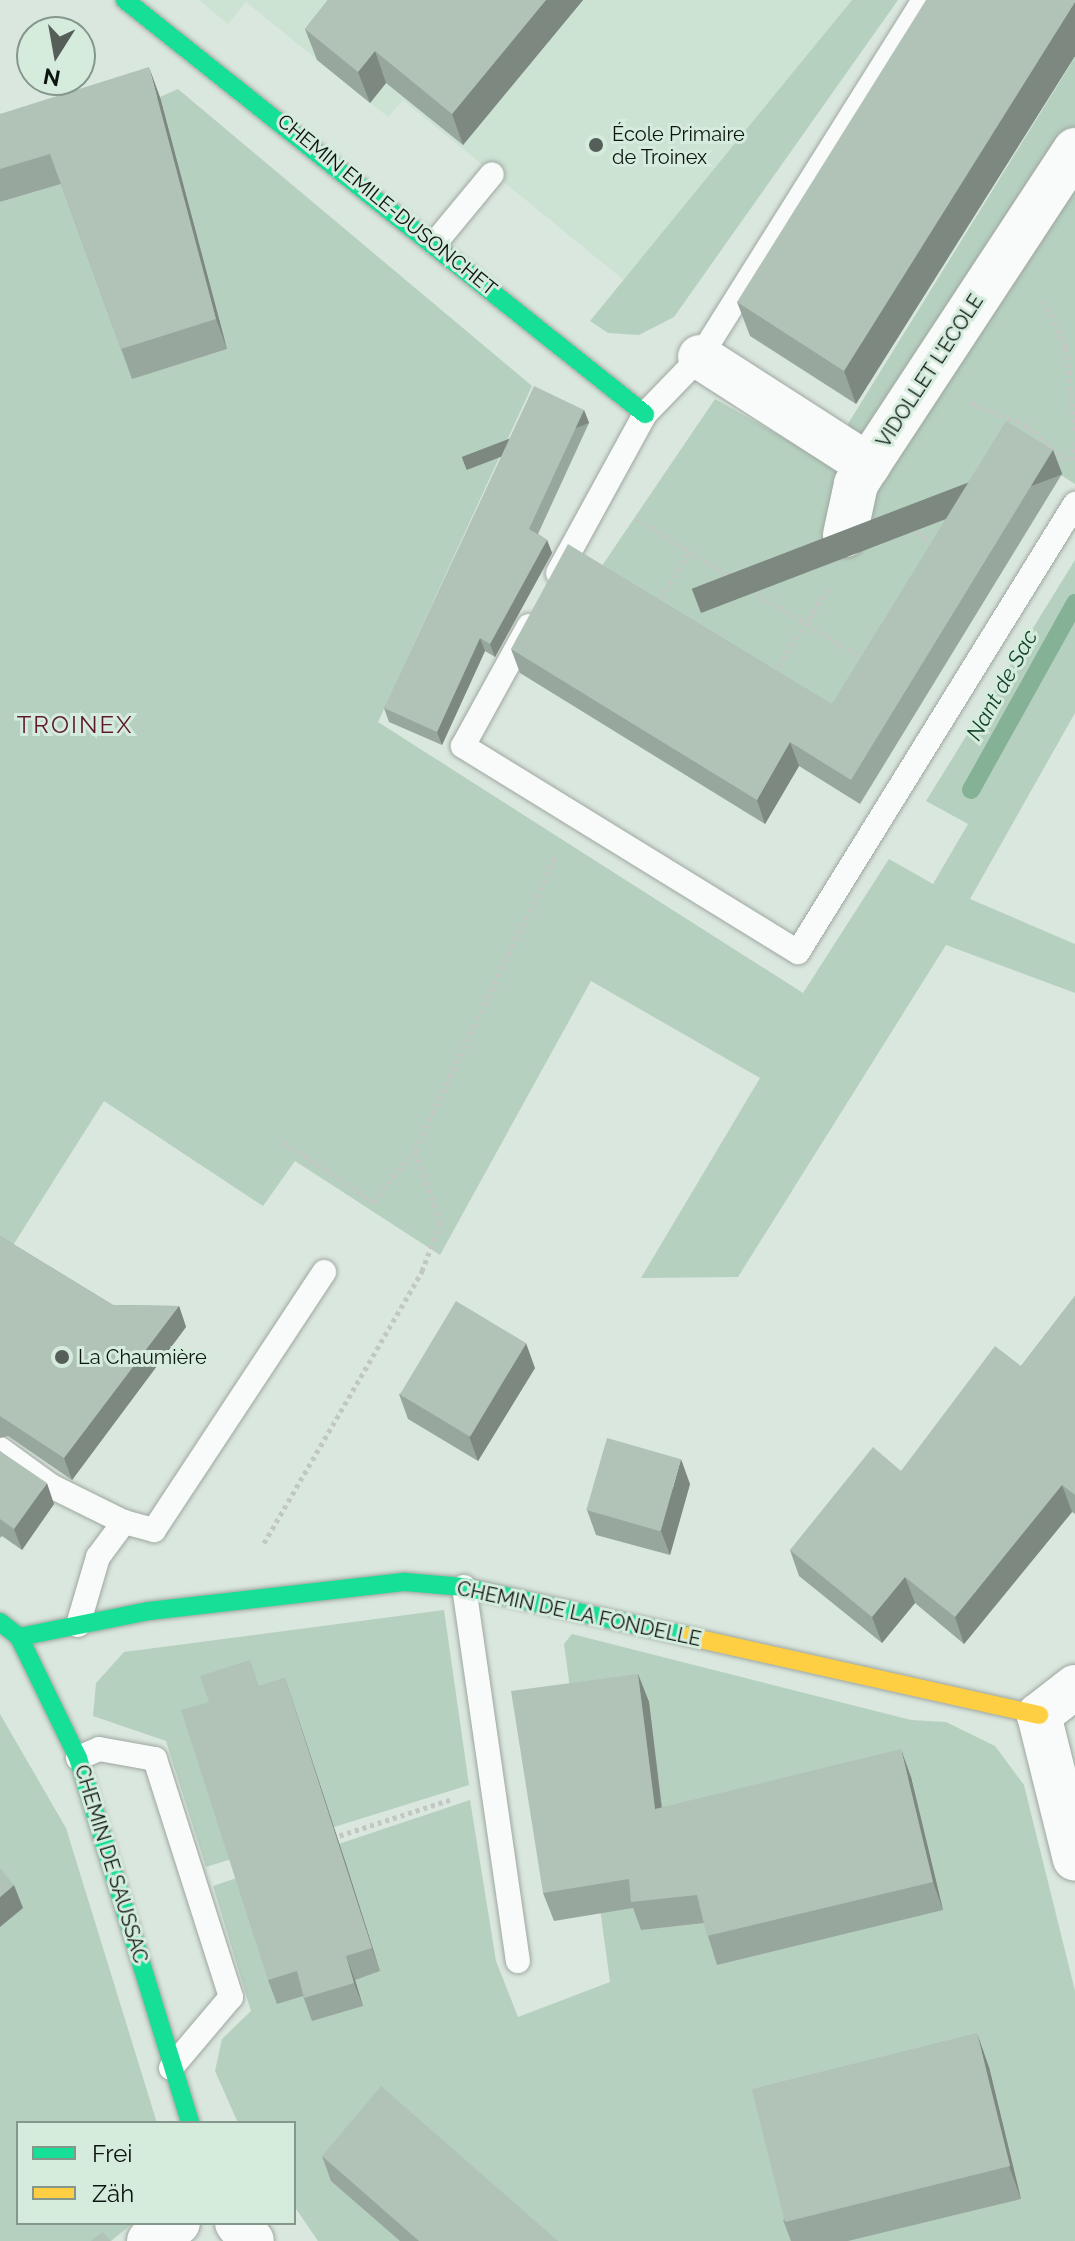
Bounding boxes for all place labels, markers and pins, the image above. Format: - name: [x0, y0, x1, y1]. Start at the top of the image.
- place label: École Primaire de Troinex: [612, 122, 745, 169]
- marker: École Primaire de Troinex: [587, 136, 605, 154]
- place label: La Chaumière: [78, 1345, 207, 1369]
- marker: La Chaumière: [53, 1348, 71, 1366]

